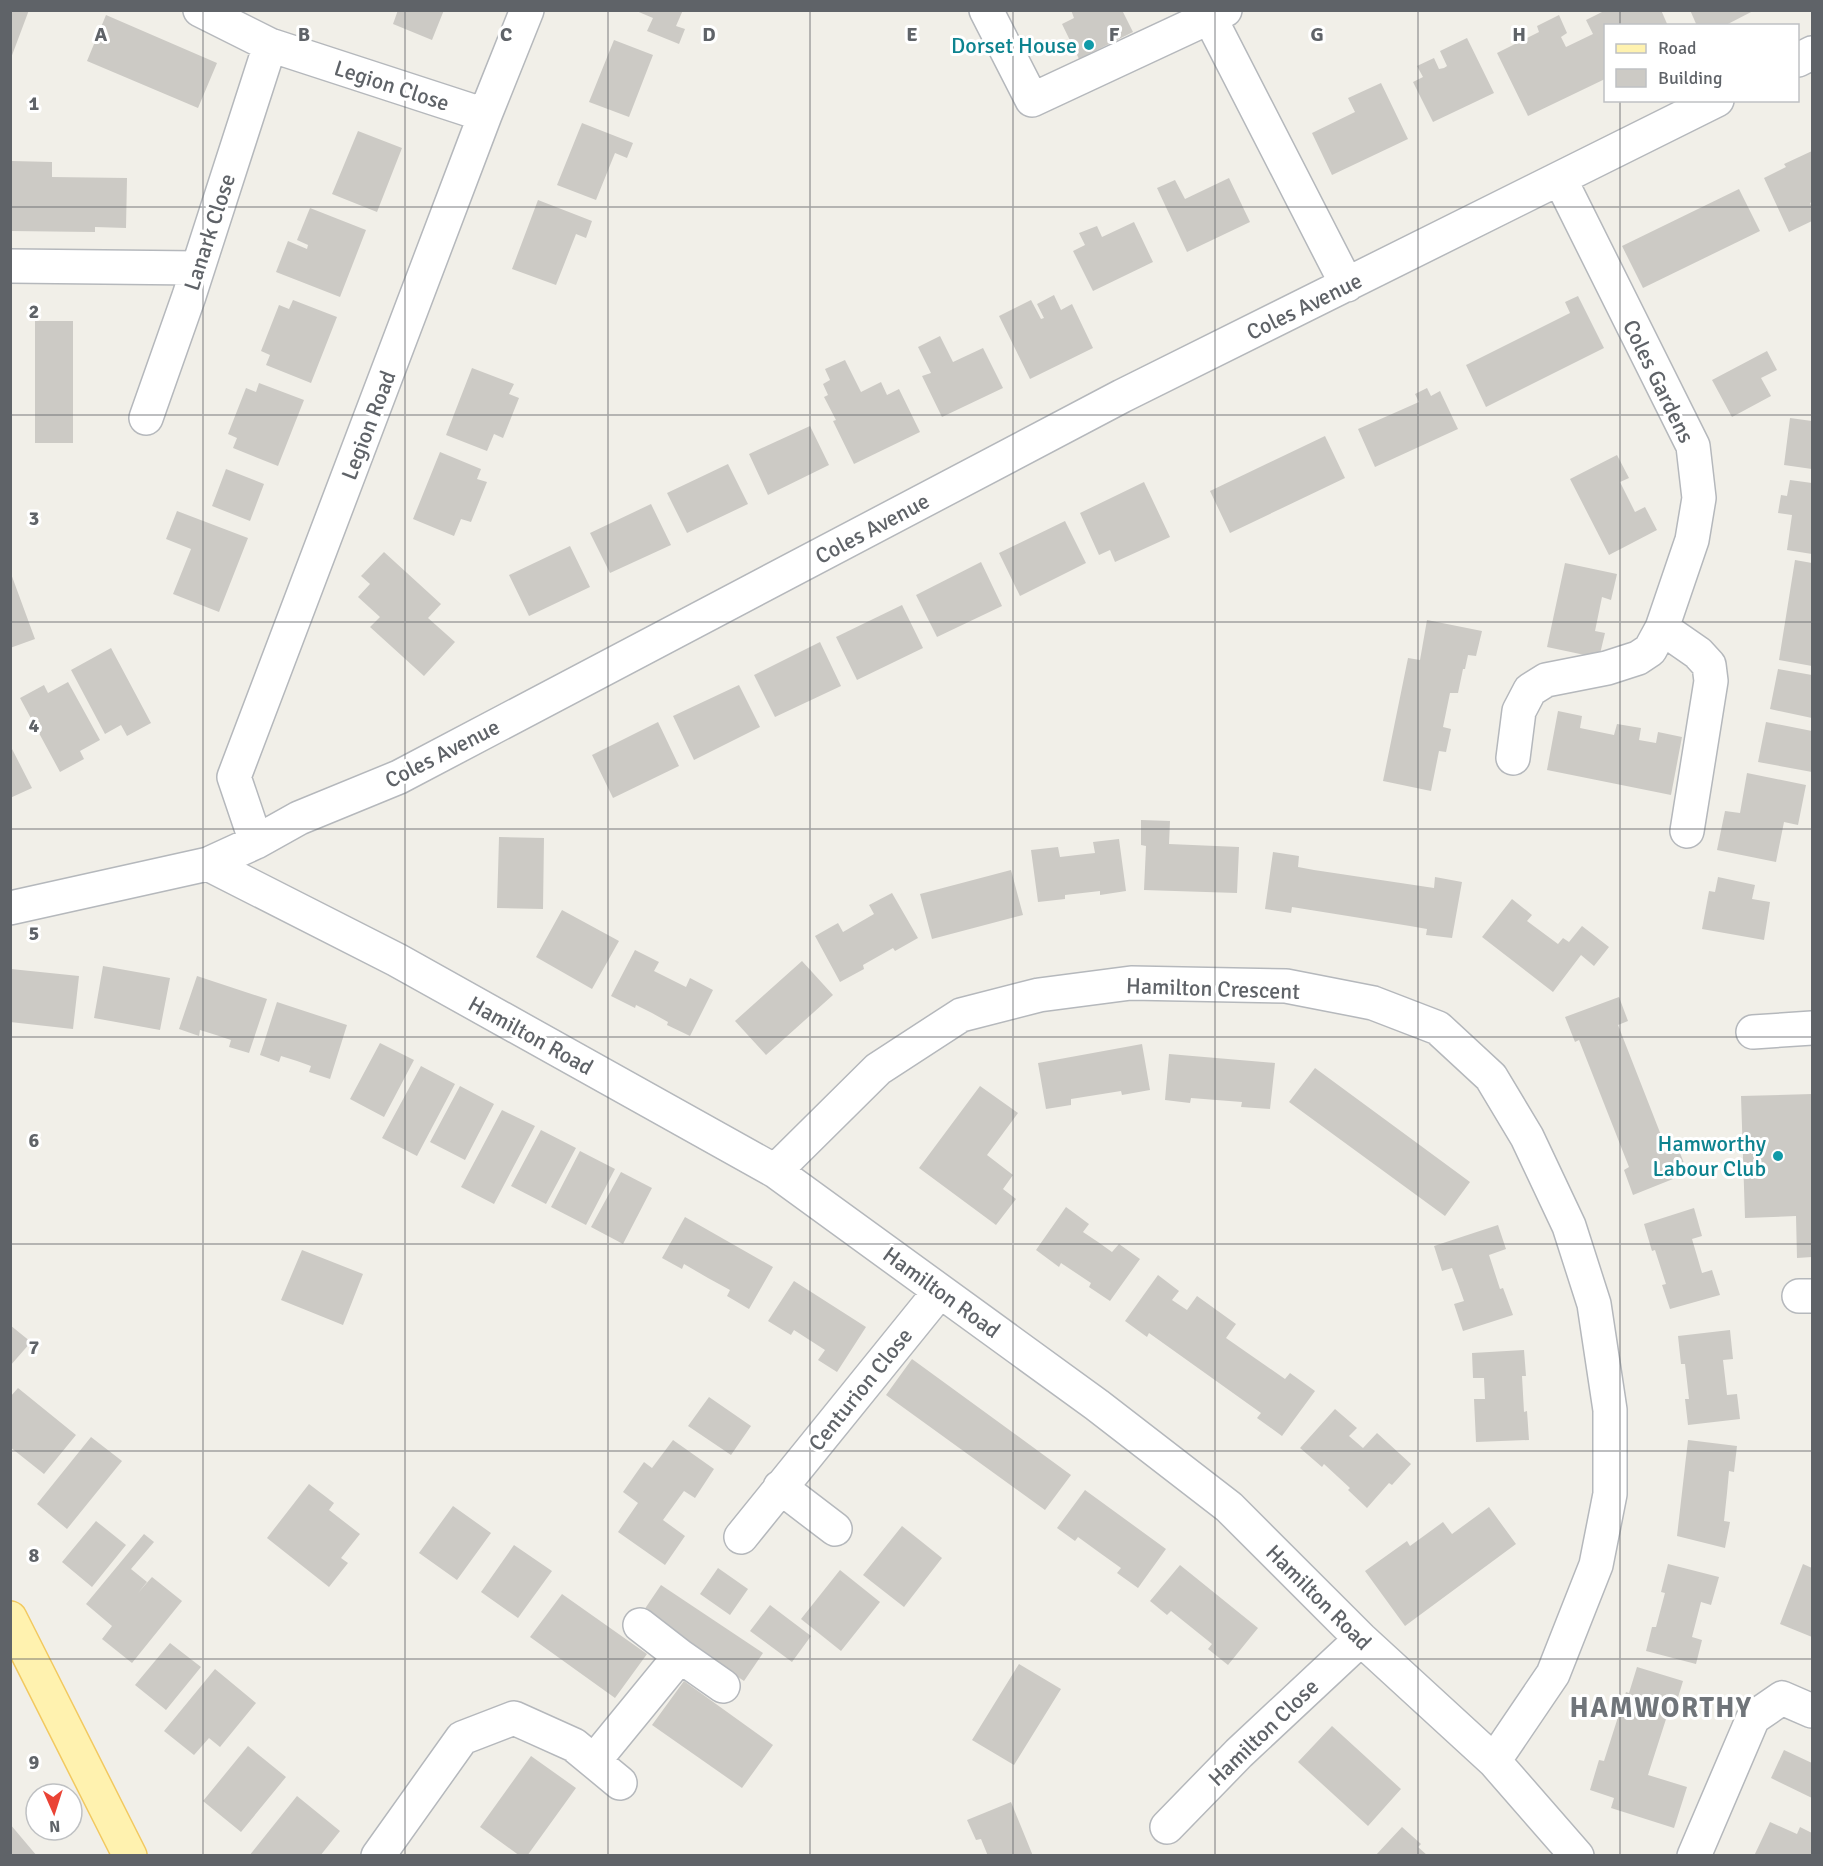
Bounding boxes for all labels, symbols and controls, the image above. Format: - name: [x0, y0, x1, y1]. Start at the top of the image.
- text: A: [95, 22, 108, 47]
- text: B: [298, 22, 310, 47]
- text: C: [500, 22, 512, 47]
- text: D: [702, 22, 716, 47]
- text: E: [906, 22, 918, 47]
- text: F: [1109, 22, 1120, 47]
- text: G: [1310, 22, 1324, 47]
- text: H: [1512, 22, 1526, 47]
- legend: [1604, 24, 1799, 102]
- place label: Dorset House: [951, 32, 1077, 59]
- text: Road: [1658, 37, 1697, 59]
- marker: Dorset House: [1082, 38, 1096, 52]
- street label: Legion Close: [331, 54, 453, 117]
- text: Building: [1658, 67, 1722, 89]
- text: 1: [29, 91, 40, 116]
- street label: Lanark Close: [178, 170, 241, 294]
- street label: Coles Avenue: [1242, 267, 1366, 346]
- text: 2: [29, 299, 39, 324]
- street label: Coles Gardens: [1617, 315, 1700, 447]
- street label: Legion Road: [335, 367, 402, 484]
- street label: Coles Avenue: [811, 487, 934, 570]
- text: 3: [29, 506, 39, 531]
- text: 4: [29, 713, 40, 738]
- street label: Coles Avenue: [380, 713, 504, 794]
- text: 5: [29, 921, 39, 946]
- street label: Hamilton Crescent: [1126, 972, 1301, 1005]
- street label: Hamilton Road: [464, 990, 598, 1081]
- text: 6: [29, 1128, 40, 1153]
- place label: Hamworthy Labour Club: [1652, 1130, 1767, 1182]
- marker: Hamworthy Labour Club: [1771, 1149, 1785, 1163]
- street label: Hamilton Road: [878, 1241, 1006, 1344]
- street label: Centurion Close: [803, 1322, 918, 1456]
- text: 7: [29, 1335, 40, 1360]
- street label: Hamilton Road: [1260, 1539, 1377, 1656]
- text: 8: [29, 1543, 40, 1568]
- street label: Hamilton Close: [1203, 1673, 1324, 1792]
- district label: HAMWORTHY: [1569, 1691, 1753, 1725]
- text: 9: [29, 1750, 40, 1775]
- north arrow: [24, 1782, 84, 1842]
- text: N: [49, 1816, 61, 1836]

